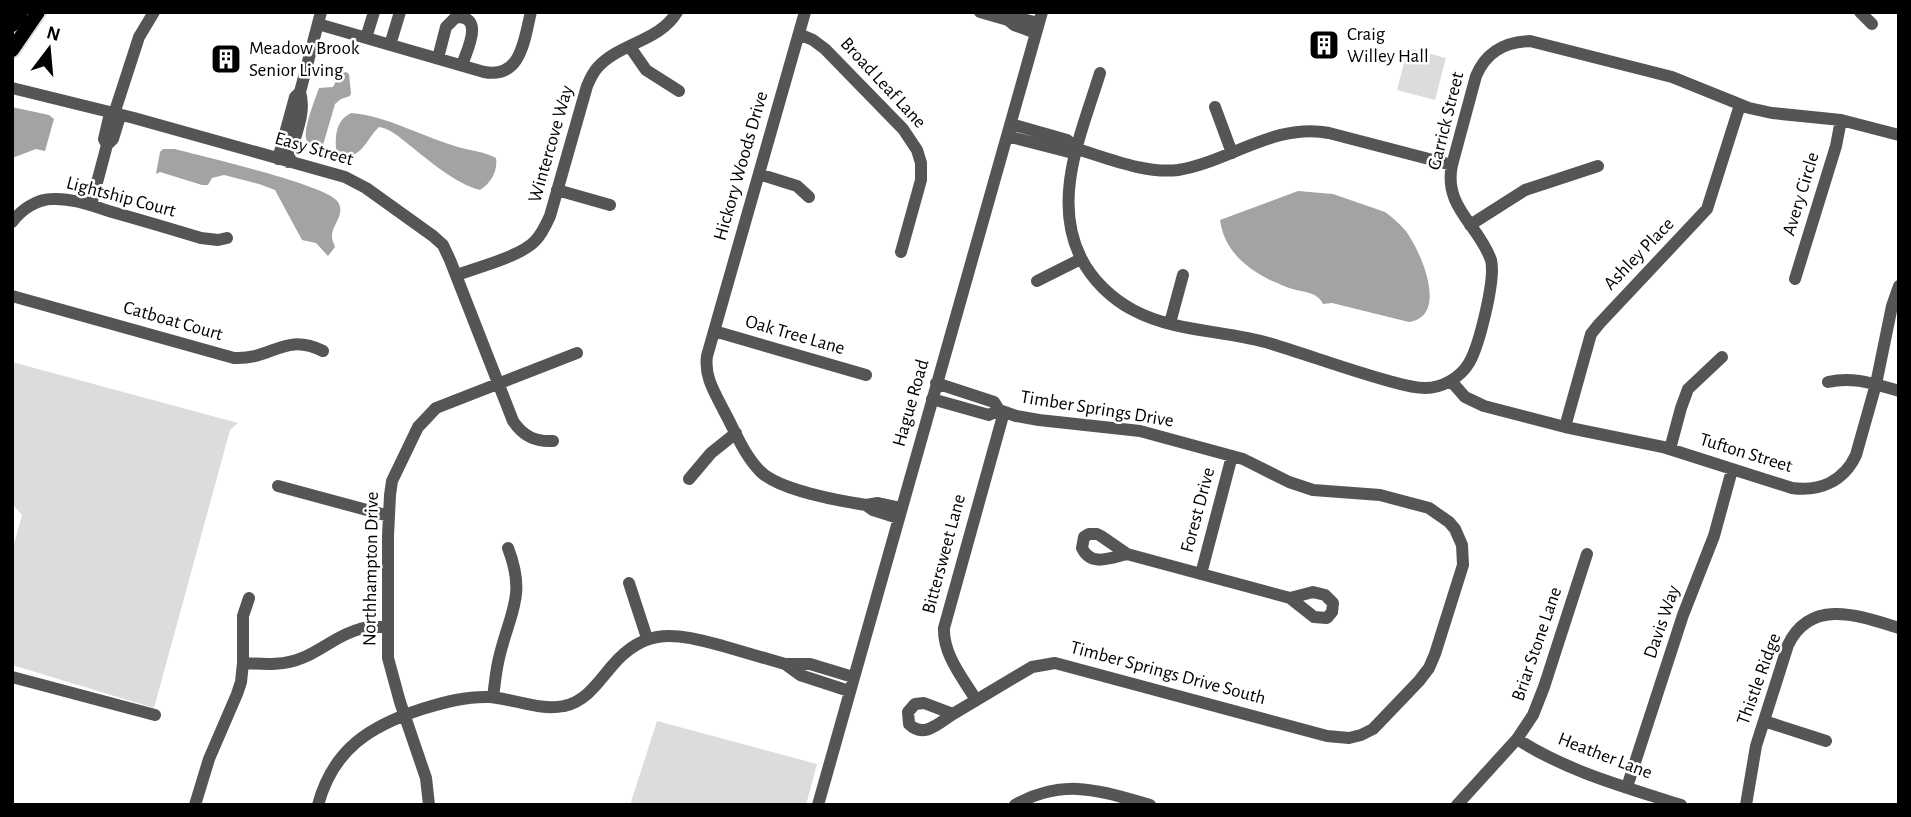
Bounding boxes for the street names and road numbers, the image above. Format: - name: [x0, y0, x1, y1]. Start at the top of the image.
- street label: Broad Leaf Lane: [836, 34, 930, 132]
- street label: Garrick Street: [1425, 70, 1467, 172]
- street label: Wintercove Way: [525, 83, 577, 205]
- street label: Hickory Woods Drive: [711, 89, 771, 243]
- street label: Easy Street: [273, 129, 355, 169]
- street label: Avery Circle: [1779, 150, 1823, 238]
- street label: Lightship Court: [64, 173, 178, 221]
- street label: Ashley Place: [1600, 214, 1678, 294]
- street label: Catboat Court: [121, 298, 225, 344]
- street label: Oak Tree Lane: [743, 312, 847, 358]
- street label: Hague Road: [889, 357, 933, 449]
- street label: Timber Springs Drive: [1019, 388, 1175, 430]
- street label: Tufton Street: [1697, 430, 1795, 476]
- street label: Forest Drive: [1178, 465, 1218, 555]
- street label: Northhampton Drive: [360, 492, 382, 646]
- street label: Bittersweet Lane: [919, 492, 969, 616]
- street label: Davis Way: [1641, 583, 1683, 661]
- street label: Briar Stone Lane: [1509, 585, 1565, 703]
- street label: Thistle Ridge: [1734, 631, 1784, 727]
- street label: Timber Springs Drive South: [1068, 638, 1268, 708]
- street label: Heather Lane: [1555, 729, 1655, 783]

